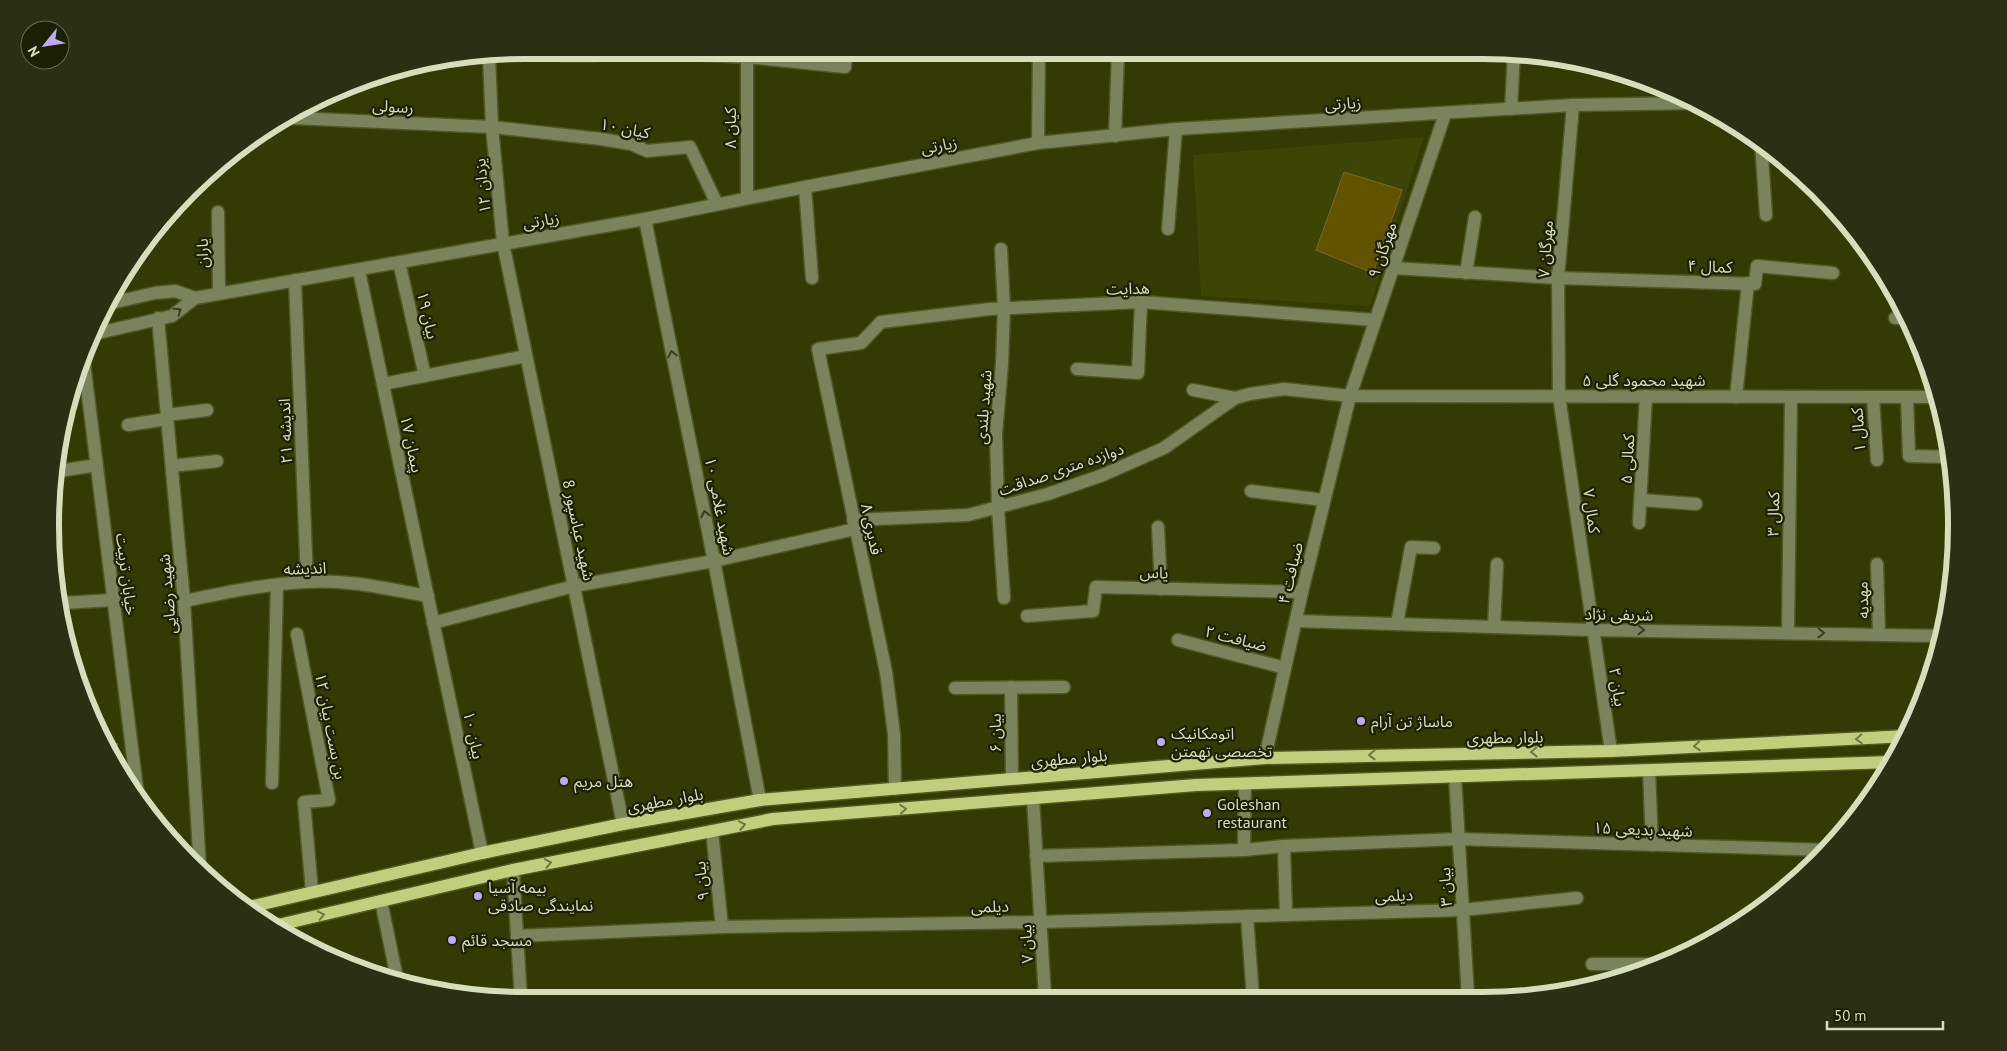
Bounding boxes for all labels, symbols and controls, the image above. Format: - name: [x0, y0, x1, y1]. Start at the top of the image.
- north arrow: [20, 20, 70, 70]
- text: N: [24, 43, 44, 60]
- street label: زیارتی: [1324, 92, 1362, 114]
- street label: رسولی: [372, 95, 414, 117]
- street label: کیان ۸: [720, 107, 740, 149]
- street label: کیان ۱۰: [598, 113, 652, 143]
- street label: زیارتی: [919, 132, 959, 158]
- street label: یزدان ۱۲: [469, 157, 495, 215]
- street label: زیارتی: [521, 207, 561, 233]
- street label: مهرگان ۹: [1363, 219, 1401, 281]
- street label: مهرگان ۷: [1533, 219, 1557, 279]
- street label: یاران: [192, 238, 212, 268]
- street label: کمال ۴: [1687, 255, 1733, 278]
- street label: هدایت: [1106, 278, 1150, 298]
- street label: بیان ۱۹: [413, 289, 443, 341]
- one-way arrow: [172, 308, 182, 317]
- one-way arrow: [668, 350, 678, 359]
- street label: شهید بلندی: [970, 369, 996, 445]
- street label: شهید محمود گلی ۵: [1582, 370, 1706, 390]
- street label: اندیشه ۲۱: [274, 398, 296, 464]
- street label: کمال ۱: [1846, 406, 1871, 453]
- street label: پیمان ۱۷: [395, 413, 428, 475]
- street label: کمالی ۵: [1616, 433, 1638, 484]
- street label: دوازده متری صداقت: [996, 438, 1126, 500]
- street label: شهید غلامی ۱۰: [701, 455, 739, 557]
- street label: شهید عباسپور 8: [557, 478, 599, 582]
- street label: کمال ۷: [1578, 487, 1605, 535]
- street label: کمال ۳: [1763, 491, 1784, 537]
- street label: قدیری ۸: [857, 501, 887, 557]
- one-way arrow: [700, 509, 710, 518]
- street label: خیابان تربیت: [112, 532, 142, 616]
- street label: ضیافت ۴: [1273, 540, 1307, 606]
- street label: شهید رضایی: [154, 553, 180, 635]
- street label: اندیشه: [283, 557, 327, 579]
- street label: یاس: [1139, 562, 1169, 582]
- street label: مهدیه: [1851, 581, 1873, 619]
- street label: شریفی نژاد: [1584, 603, 1654, 625]
- street label: ضیافت ۲: [1203, 621, 1269, 655]
- one-way arrow: [1638, 625, 1646, 635]
- one-way arrow: [1818, 628, 1826, 638]
- street label: بیان ۲: [1605, 666, 1631, 708]
- street label: بن بست بیان ۱۲: [311, 671, 351, 781]
- street label: بیان ۱۰: [459, 709, 489, 761]
- place label: ماساژ تن آرام: [1371, 711, 1453, 734]
- street label: بیان ۶: [985, 713, 1005, 753]
- marker: ماساژ تن آرام: [1355, 715, 1367, 727]
- place label: اتومکانیک تخصصی تهمتن: [1171, 723, 1272, 761]
- street label: بلوار مطهری: [1466, 726, 1544, 748]
- one-way arrow: [1855, 733, 1863, 744]
- marker: اتومکانیک تخصصی تهمتن: [1155, 736, 1167, 748]
- one-way arrow: [1692, 741, 1700, 752]
- street label: بلوار مطهری: [1030, 745, 1108, 771]
- one-way arrow: [1530, 747, 1538, 757]
- one-way arrow: [1368, 750, 1376, 761]
- place label: هتل مریم: [574, 771, 633, 794]
- marker: هتل مریم: [558, 775, 570, 787]
- street label: بلوار مطهری: [625, 783, 705, 817]
- place label: Goleshan restaurant: [1217, 794, 1287, 832]
- one-way arrow: [899, 803, 907, 814]
- marker: Goleshan restaurant: [1201, 807, 1213, 819]
- street label: شهید بدیعی ۱۵: [1593, 817, 1693, 841]
- one-way arrow: [737, 821, 746, 831]
- one-way arrow: [543, 859, 552, 869]
- street label: بیان ۹: [689, 860, 713, 902]
- street label: بیان ۳: [1434, 867, 1456, 907]
- place label: بیمه آسیا نمایندگی صادقی: [488, 877, 593, 915]
- street label: دیلمی: [1375, 884, 1413, 906]
- marker: بیمه آسیا نمایندگی صادقی: [472, 890, 484, 902]
- street label: دیلمی: [971, 896, 1009, 916]
- one-way arrow: [317, 910, 325, 921]
- street label: بیان ۷: [1015, 924, 1037, 964]
- place label: مسجد قائم: [462, 930, 532, 953]
- marker: مسجد قائم: [446, 934, 458, 946]
- scale bar: [1827, 998, 1943, 1030]
- text: 50 m: [1834, 1006, 1867, 1025]

